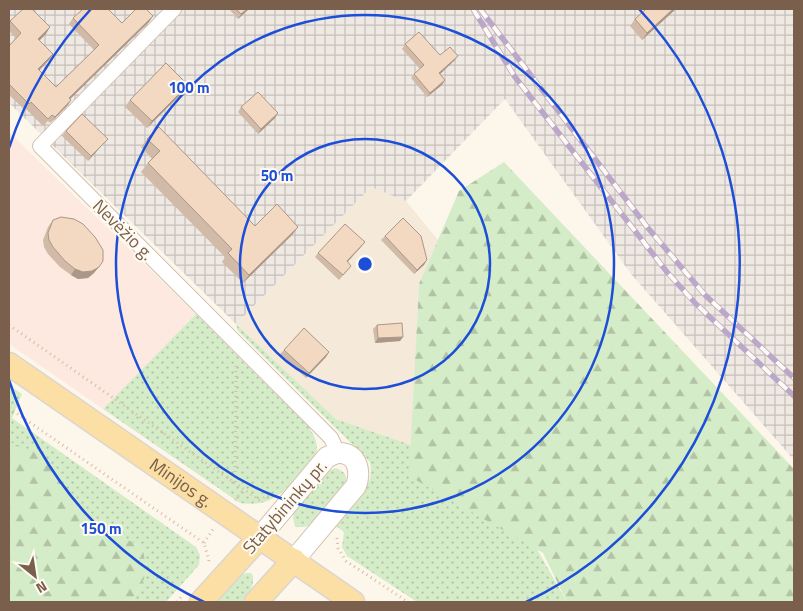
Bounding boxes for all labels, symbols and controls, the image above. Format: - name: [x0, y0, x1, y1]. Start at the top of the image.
- text: 100 m: [168, 76, 210, 99]
- text: 50 m: [261, 164, 293, 187]
- street label: Nevėžio g.: [86, 193, 160, 267]
- centre of rings: [356, 255, 374, 273]
- street label: Minijos g.: [144, 451, 218, 514]
- street label: Statybininkų pr.: [236, 454, 333, 560]
- text: 150 m: [80, 517, 122, 540]
- north arrow: [10, 551, 60, 601]
- text: N: [32, 576, 51, 599]

